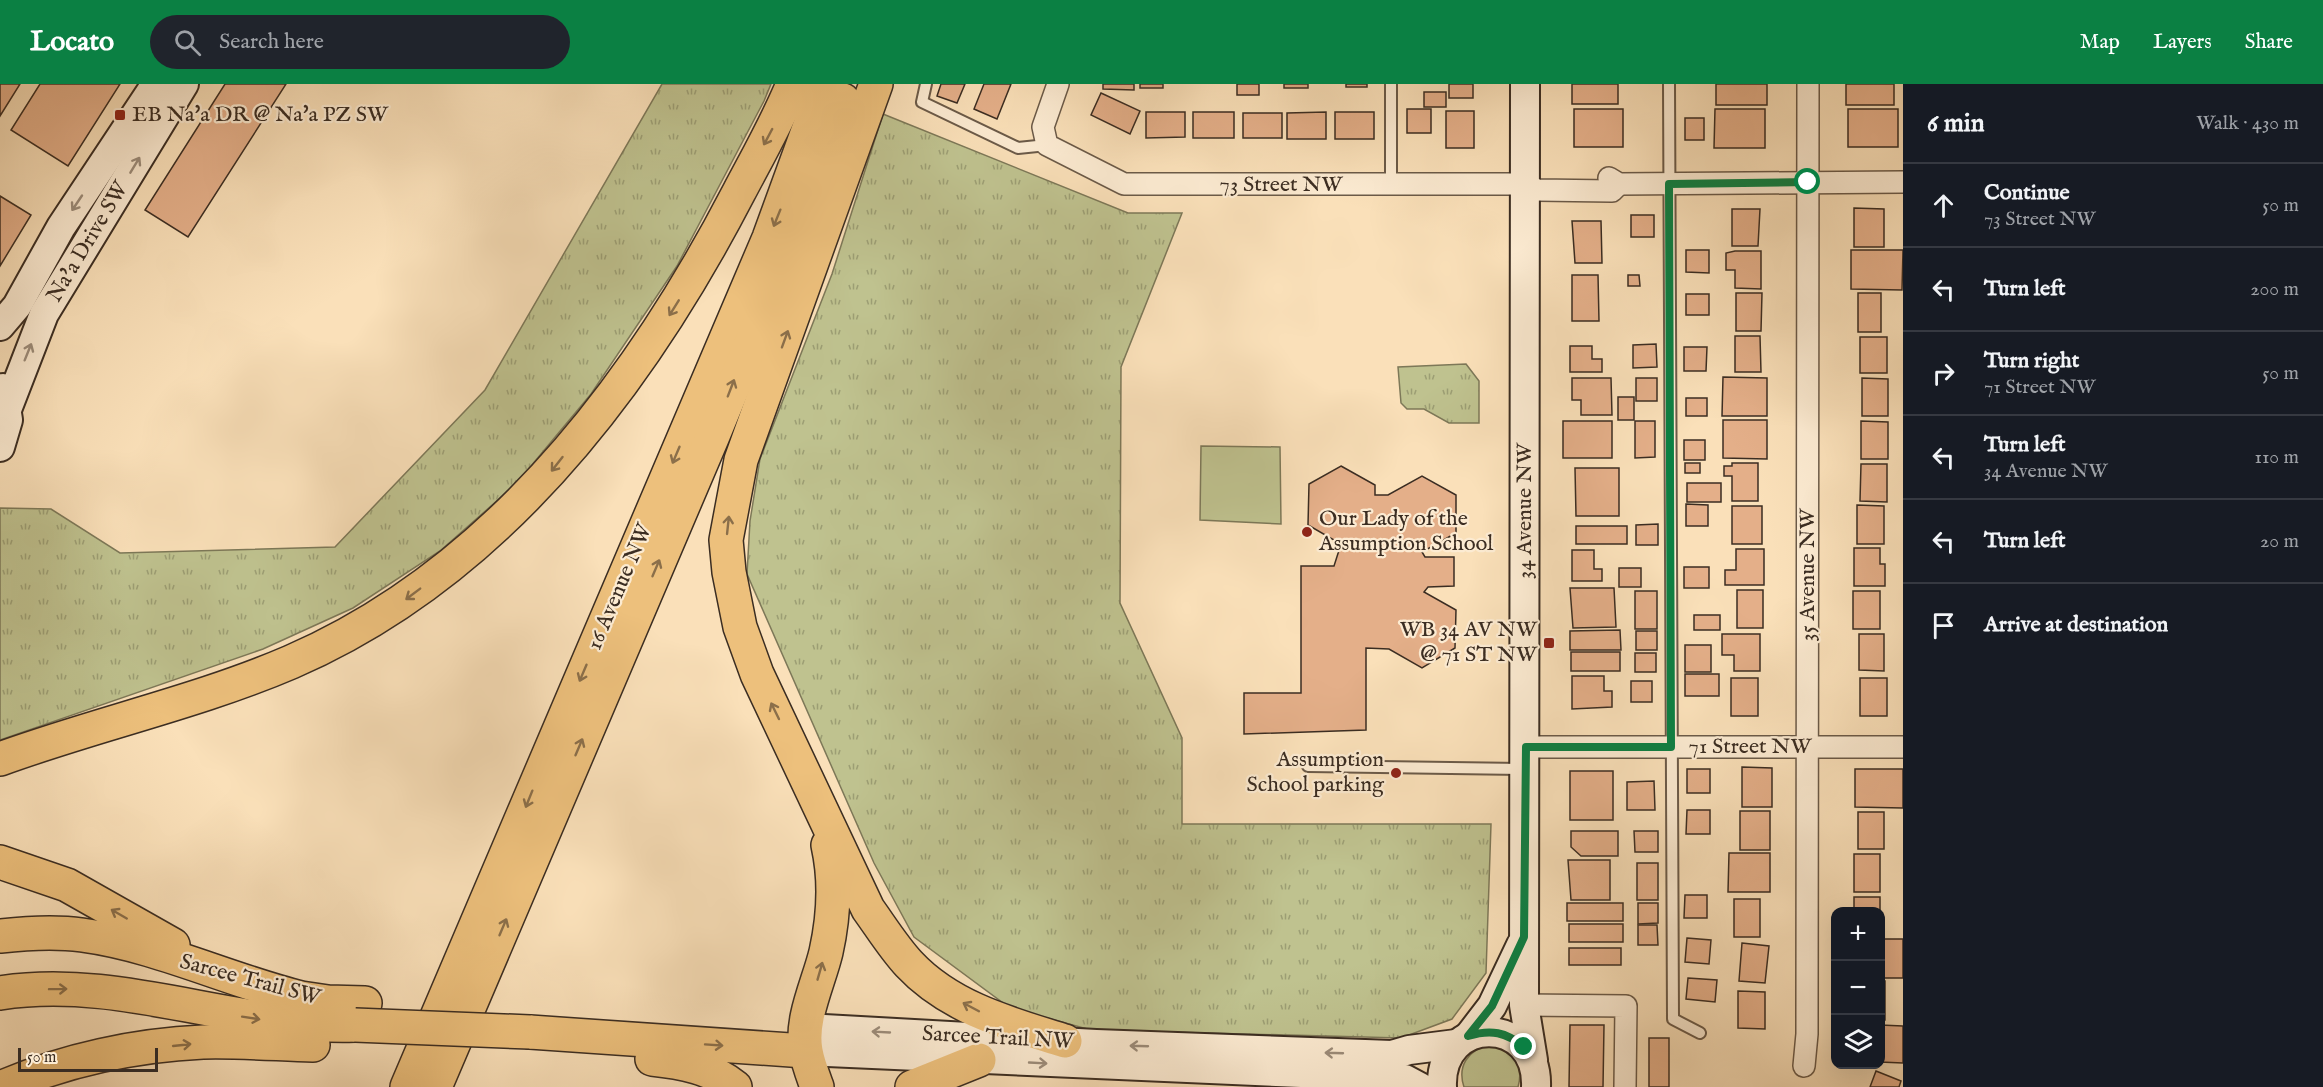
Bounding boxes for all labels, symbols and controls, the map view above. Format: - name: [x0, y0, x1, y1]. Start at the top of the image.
- search box: [150, 15, 570, 69]
- text: Locato: [30, 25, 114, 60]
- icon: search: [171, 26, 204, 59]
- text: Search here: [219, 28, 324, 56]
- text: Map: [2080, 29, 2120, 56]
- text: Layers: [2153, 29, 2212, 56]
- text: Share: [2245, 29, 2293, 56]
- place label: EB Na'a DR @ Na'a PZ SW: [132, 101, 389, 129]
- text: 6 min: [1927, 107, 1985, 140]
- marker: EB Na'a DR @ Na'a PZ SW: [113, 108, 127, 122]
- text: Walk · 430 m: [2196, 111, 2299, 136]
- one-way arrow: [762, 128, 774, 145]
- one-way arrow: [129, 157, 141, 174]
- route start: [1794, 168, 1820, 194]
- street label: 73 Street NW: [1220, 171, 1343, 199]
- street label: Na'a Drive SW: [41, 175, 136, 308]
- text: Continue: [1984, 179, 2070, 207]
- icon: ahead: [1927, 189, 1960, 222]
- text: 50 m: [2262, 193, 2299, 218]
- one-way arrow: [71, 194, 83, 211]
- text: 73 Street NW: [1984, 207, 2096, 232]
- one-way arrow: [771, 208, 782, 227]
- icon: left: [1927, 273, 1960, 306]
- text: Turn left: [1984, 275, 2066, 303]
- text: 200 m: [2250, 277, 2299, 302]
- one-way arrow: [668, 299, 680, 316]
- one-way arrow: [780, 330, 791, 348]
- one-way arrow: [23, 343, 34, 362]
- text: Turn right: [1984, 347, 2079, 375]
- icon: right: [1927, 357, 1960, 390]
- text: 50 m: [2262, 361, 2299, 386]
- text: 71 Street NW: [1984, 375, 2096, 400]
- one-way arrow: [726, 379, 737, 398]
- text: Turn left: [1984, 431, 2066, 459]
- icon: left: [1927, 441, 1960, 474]
- street label: 34 Avenue NW: [1511, 442, 1539, 579]
- text: 110 m: [2255, 445, 2299, 470]
- one-way arrow: [670, 446, 681, 464]
- one-way arrow: [550, 455, 563, 471]
- text: 34 Avenue NW: [1984, 459, 2108, 484]
- place label: Our Lady of the Assumption School: [1318, 505, 1493, 558]
- street label: 35 Avenue NW: [1794, 507, 1822, 642]
- one-way arrow: [723, 515, 734, 535]
- street label: 16 Avenue NW: [581, 519, 660, 654]
- marker: Our Lady of the Assumption School: [1300, 525, 1314, 539]
- icon: left: [1927, 525, 1960, 558]
- text: Turn left: [1984, 527, 2066, 555]
- text: 20 m: [2260, 529, 2299, 554]
- one-way arrow: [651, 559, 662, 578]
- one-way arrow: [405, 588, 421, 601]
- icon: arrive: [1927, 609, 1960, 642]
- text: Arrive at destination: [1984, 611, 2168, 639]
- place label: WB 34 AV NW @ 71 ST NW: [1400, 616, 1538, 669]
- marker: WB 34 AV NW @ 71 ST NW: [1542, 636, 1556, 650]
- one-way arrow: [577, 664, 588, 682]
- one-way arrow: [768, 703, 780, 721]
- street label: 71 Street NW: [1689, 733, 1812, 761]
- one-way arrow: [574, 738, 585, 757]
- place label: Assumption School parking: [1246, 746, 1385, 799]
- marker: Assumption School parking: [1389, 766, 1403, 780]
- one-way arrow: [523, 790, 534, 808]
- one-way arrow: [111, 907, 128, 919]
- map controls: [1831, 907, 1885, 1069]
- button: +: [1831, 907, 1885, 961]
- one-way arrow: [498, 918, 509, 936]
- street label: Sarcee Trail SW: [177, 948, 324, 1012]
- button: −: [1831, 961, 1885, 1015]
- one-way arrow: [815, 962, 827, 981]
- one-way arrow: [48, 983, 68, 995]
- one-way arrow: [963, 1001, 980, 1013]
- one-way arrow: [240, 1013, 260, 1024]
- button: layers: [1831, 1015, 1885, 1069]
- street label: Sarcee Trail NW: [921, 1020, 1076, 1056]
- one-way arrow: [871, 1027, 891, 1038]
- route end: [1510, 1033, 1536, 1059]
- one-way arrow: [171, 1039, 191, 1050]
- one-way arrow: [704, 1040, 724, 1051]
- one-way arrow: [1129, 1040, 1149, 1051]
- scale bar: [18, 1045, 158, 1072]
- one-way arrow: [1324, 1047, 1344, 1058]
- text: 50 m: [27, 1048, 56, 1068]
- one-way arrow: [1027, 1057, 1047, 1068]

